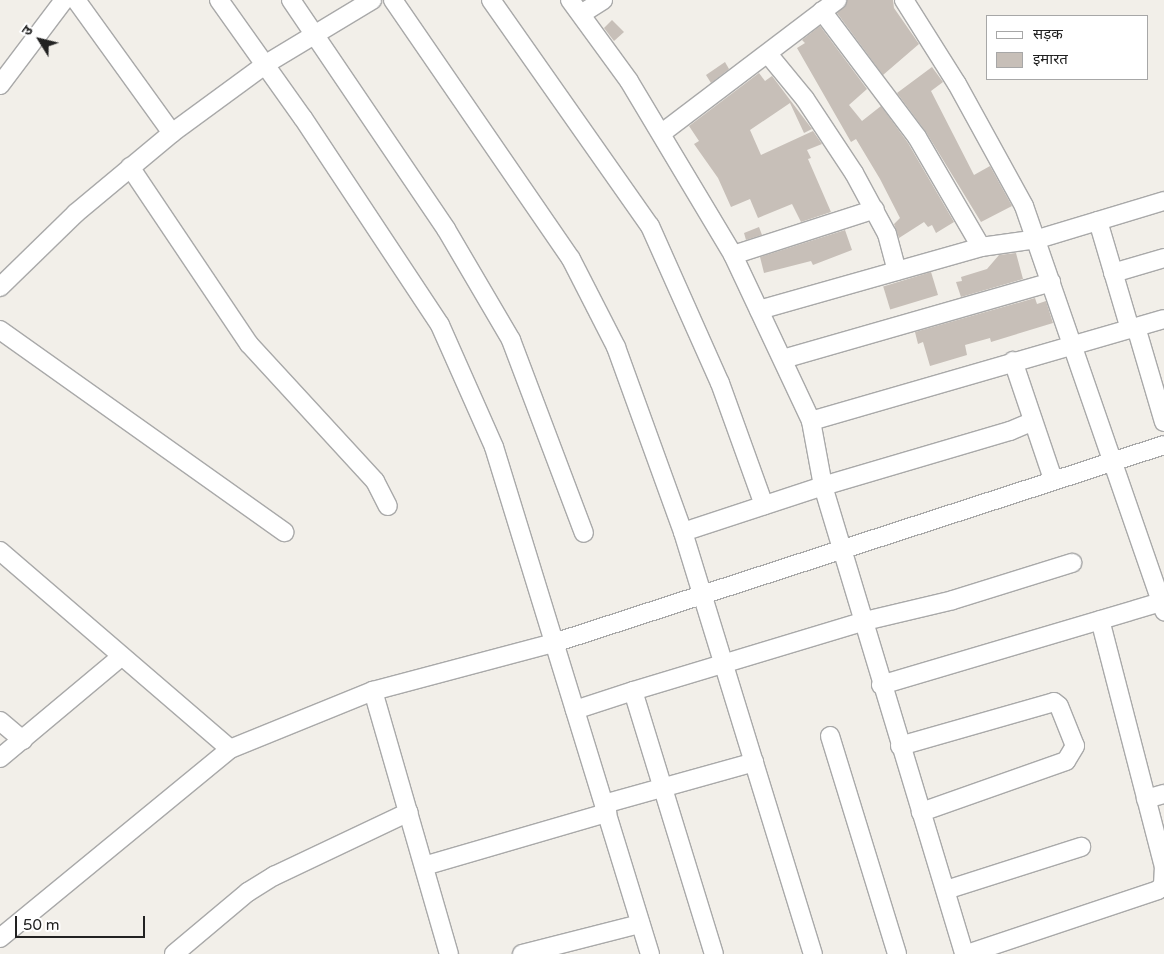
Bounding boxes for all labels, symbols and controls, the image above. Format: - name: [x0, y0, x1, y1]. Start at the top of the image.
- north arrow: [15, 15, 65, 65]
- legend: [986, 15, 1149, 80]
- text: उ: [18, 23, 37, 39]
- text: सड़क: [1033, 25, 1063, 43]
- text: इमारत: [1033, 50, 1068, 68]
- scale bar: [18, 906, 148, 938]
- text: 50 m: [23, 916, 60, 934]

